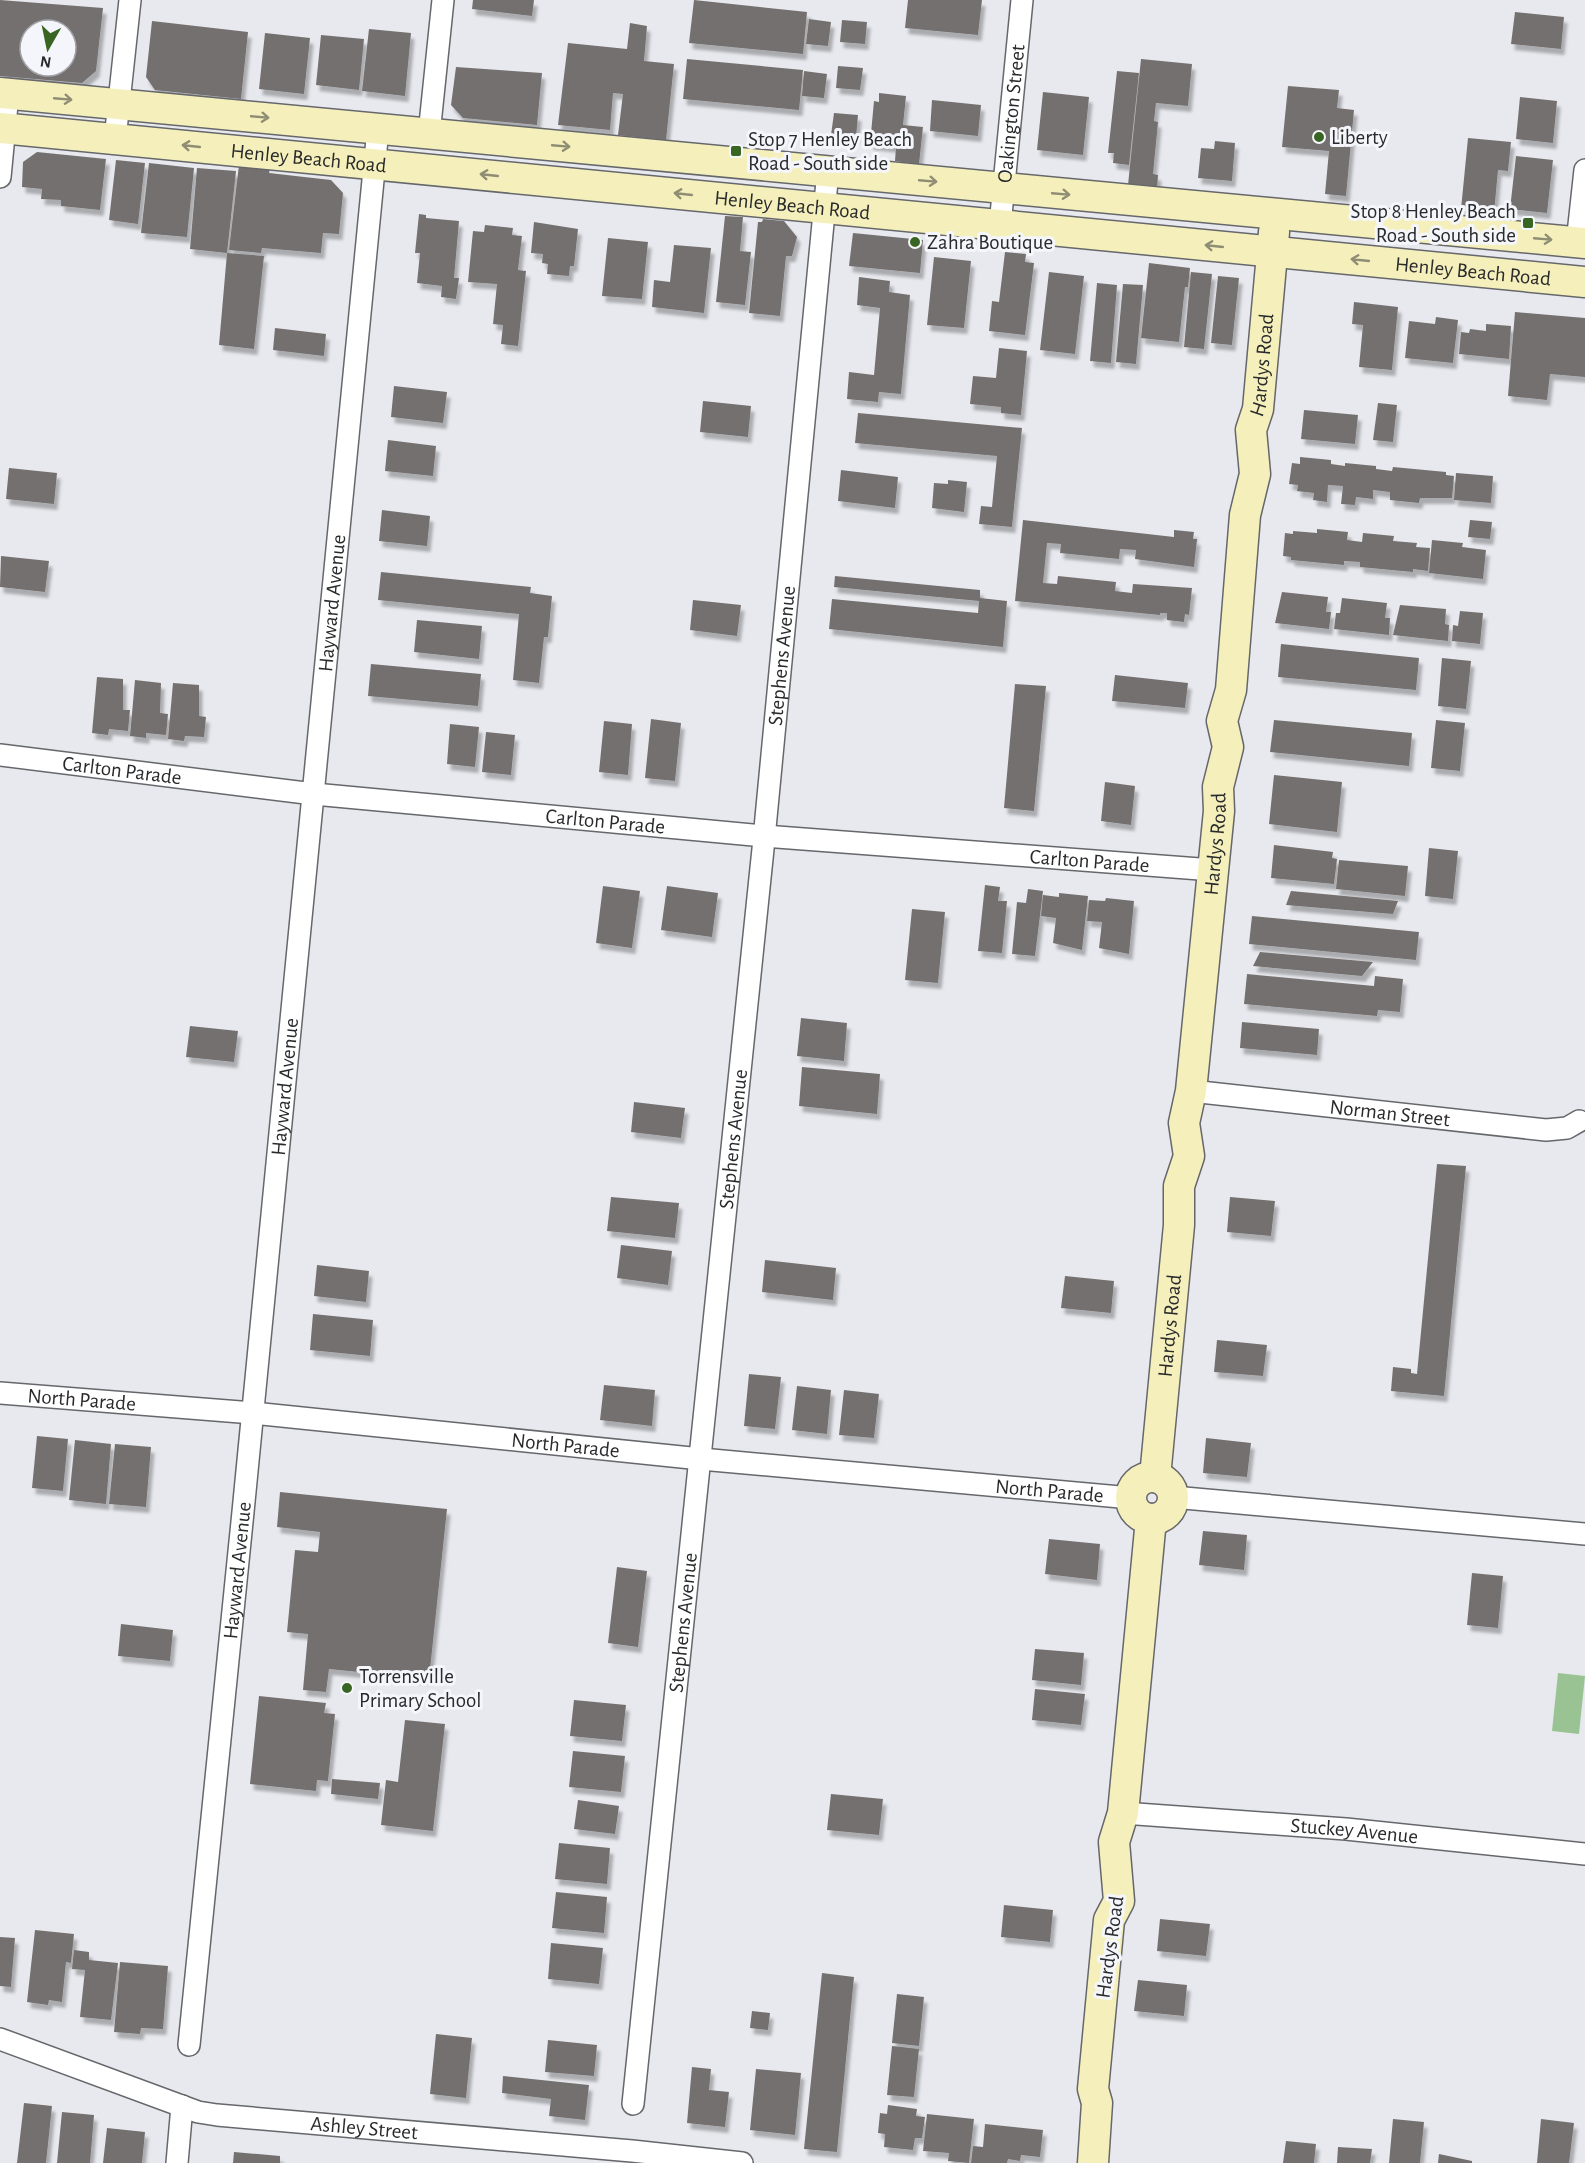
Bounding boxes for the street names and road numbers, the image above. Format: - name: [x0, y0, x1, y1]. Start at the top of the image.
- street label: Oakington Street: [994, 43, 1028, 184]
- street label: Henley Beach Road: [230, 140, 388, 176]
- street label: Henley Beach Road: [713, 187, 871, 223]
- street label: Henley Beach Road: [1394, 253, 1552, 289]
- street label: Hardys Road: [1246, 312, 1277, 419]
- street label: Hayward Avenue: [315, 533, 349, 673]
- street label: Stephens Avenue: [764, 585, 799, 727]
- street label: Carlton Parade: [61, 752, 183, 788]
- street label: Hardys Road: [1200, 792, 1230, 896]
- street label: Carlton Parade: [545, 805, 666, 837]
- street label: Carlton Parade: [1029, 846, 1150, 876]
- street label: Hayward Avenue: [267, 1017, 302, 1156]
- street label: Stephens Avenue: [715, 1068, 751, 1210]
- street label: Norman Street: [1329, 1096, 1451, 1130]
- street label: Hardys Road: [1154, 1273, 1185, 1378]
- street label: North Parade: [27, 1385, 137, 1414]
- street label: North Parade: [510, 1429, 621, 1461]
- street label: North Parade: [994, 1475, 1104, 1506]
- street label: Hayward Avenue: [220, 1501, 254, 1640]
- street label: Stephens Avenue: [665, 1552, 701, 1694]
- street label: Stuckey Avenue: [1290, 1815, 1419, 1847]
- street label: Hardys Road: [1092, 1894, 1128, 1999]
- street label: Ashley Street: [310, 2113, 419, 2143]

